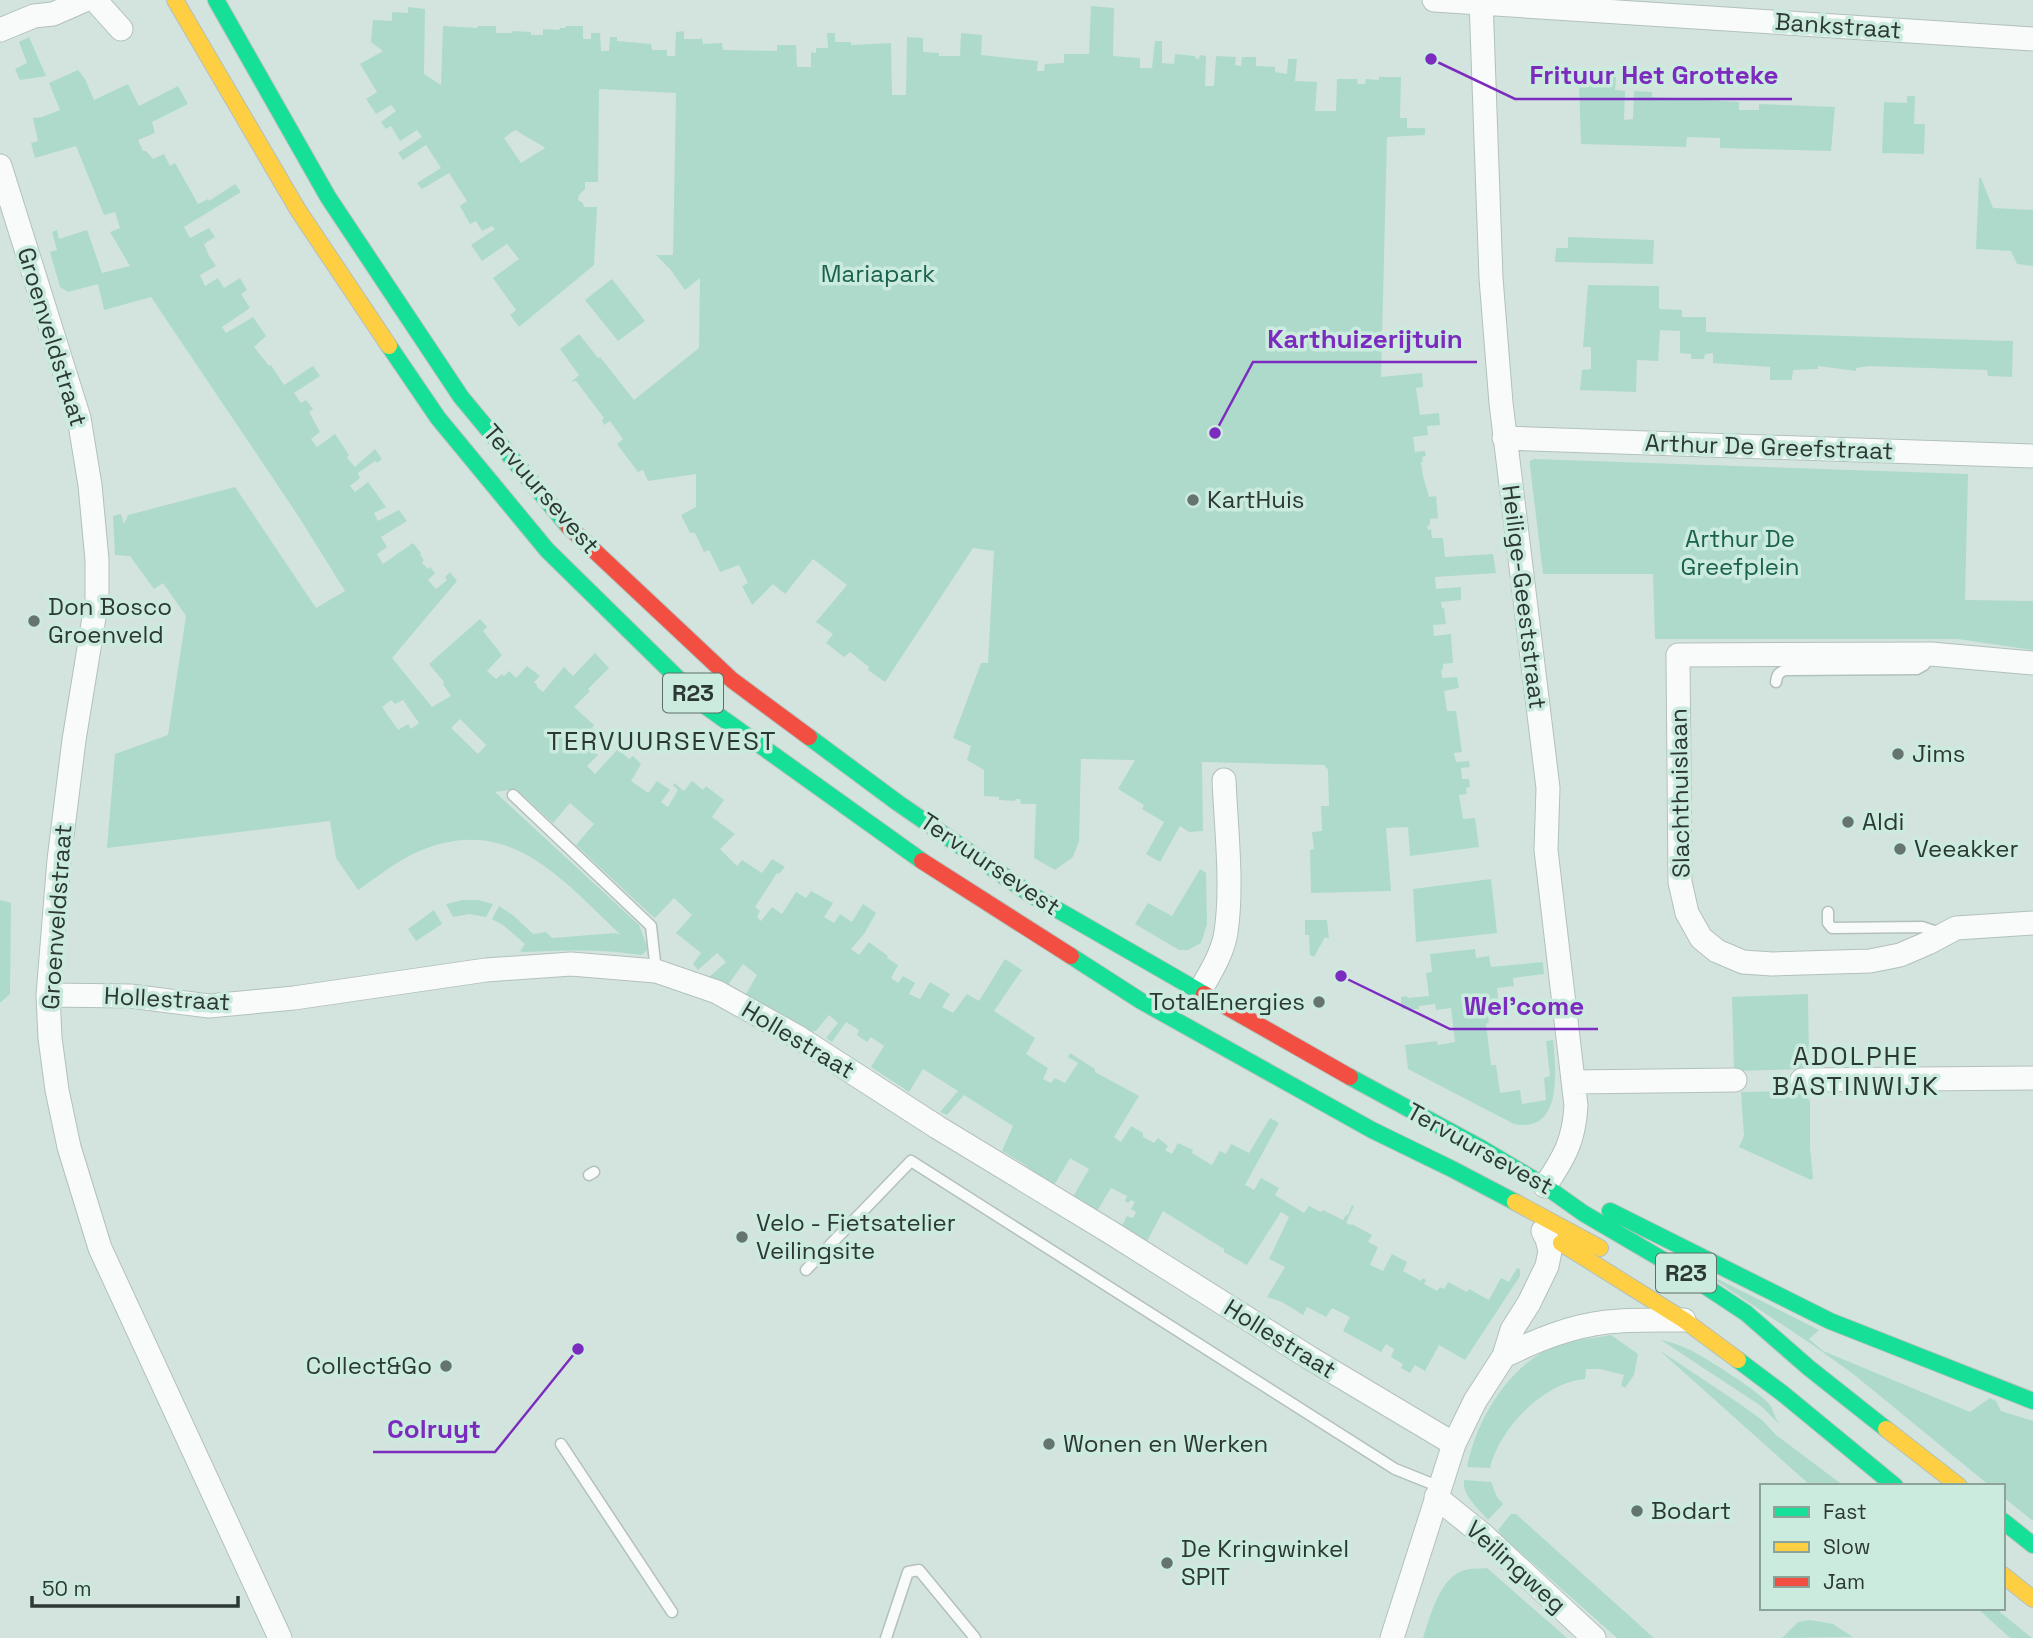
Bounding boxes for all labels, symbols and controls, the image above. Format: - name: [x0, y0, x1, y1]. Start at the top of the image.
- street label: Bankstraat: [1774, 6, 1902, 45]
- callout: Frituur Het Grotteke: [1515, 52, 1792, 99]
- text: Frituur Het Grotteke: [1529, 58, 1779, 92]
- street label: Groenveldstraat: [10, 243, 94, 430]
- park label: Mariapark: [821, 258, 935, 289]
- callout: Karthuizerijtuin: [1253, 315, 1477, 362]
- text: Karthuizerijtuin: [1267, 322, 1463, 356]
- street label: Tervuursevest: [476, 417, 606, 560]
- street label: Arthur De Greefstraat: [1644, 427, 1894, 466]
- street label: Heilige-Geeststraat: [1495, 483, 1554, 711]
- place label: KartHuis: [1207, 484, 1305, 515]
- marker: KartHuis: [1185, 492, 1201, 508]
- park label: Arthur De Greefplein: [1680, 523, 1800, 582]
- place label: Don Bosco Groenveld: [48, 591, 172, 650]
- marker: Don Bosco Groenveld: [26, 613, 42, 629]
- road number: R23: [663, 674, 723, 712]
- street label: Slachthuislaan: [1663, 708, 1696, 878]
- district label: TERVUURSEVEST: [547, 724, 777, 758]
- place label: Jims: [1912, 738, 1965, 769]
- marker: Jims: [1890, 746, 1906, 762]
- street label: Tervuursevest: [914, 805, 1066, 922]
- place label: Aldi: [1862, 806, 1904, 837]
- marker: Aldi: [1840, 814, 1856, 830]
- street label: Groenveldstraat: [35, 823, 78, 1011]
- place label: Veeakker: [1914, 833, 2019, 864]
- marker: Veeakker: [1892, 841, 1908, 857]
- street label: Hollestraat: [103, 980, 231, 1017]
- callout: Wel'come: [1450, 982, 1598, 1029]
- place label: TotalEnergies: [1149, 986, 1305, 1017]
- text: Wel'come: [1464, 989, 1584, 1023]
- street label: Hollestraat: [736, 994, 860, 1085]
- marker: TotalEnergies: [1311, 994, 1327, 1010]
- district label: ADOLPHE BASTINWIJK: [1772, 1039, 1940, 1103]
- street label: Tervuursevest: [1402, 1096, 1559, 1202]
- place label: Velo - Fietsatelier Veilingsite: [756, 1207, 956, 1266]
- marker: Velo - Fietsatelier Veilingsite: [734, 1229, 750, 1245]
- road number: R23: [1656, 1254, 1716, 1292]
- street label: Hollestraat: [1218, 1292, 1342, 1385]
- place label: Collect&Go: [306, 1350, 432, 1381]
- marker: Collect&Go: [438, 1358, 454, 1374]
- callout: Colruyt: [373, 1405, 495, 1452]
- text: Colruyt: [387, 1412, 481, 1446]
- place label: Wonen en Werken: [1063, 1428, 1268, 1459]
- marker: Wonen en Werken: [1041, 1436, 1057, 1452]
- legend: [1760, 1484, 2005, 1610]
- place label: Bodart: [1651, 1495, 1731, 1526]
- text: Fast: [1823, 1498, 1867, 1525]
- marker: Bodart: [1629, 1503, 1645, 1519]
- street label: Veilingweg: [1460, 1513, 1573, 1620]
- place label: De Kringwinkel SPIT: [1181, 1533, 1349, 1592]
- text: Slow: [1823, 1533, 1871, 1560]
- marker: De Kringwinkel SPIT: [1159, 1555, 1175, 1571]
- scale bar: [32, 1564, 238, 1608]
- text: Jam: [1823, 1568, 1865, 1595]
- text: 50 m: [42, 1575, 92, 1602]

